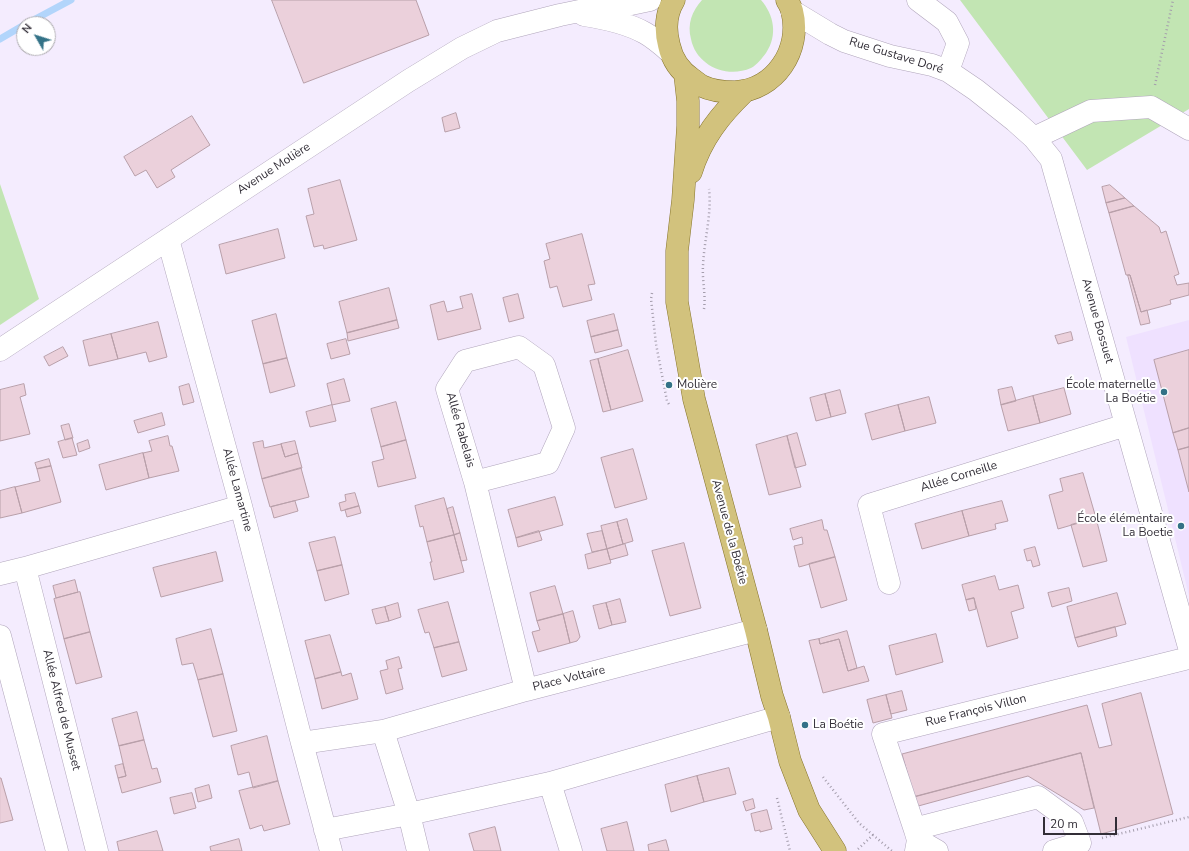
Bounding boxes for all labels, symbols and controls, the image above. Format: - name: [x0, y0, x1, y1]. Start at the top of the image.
- north arrow: [16, 16, 56, 56]
- text: N: [19, 21, 35, 37]
- street label: Rue Gustave Doré: [847, 35, 945, 77]
- street label: Avenue Molière: [235, 140, 313, 198]
- street label: Avenue Bossuet: [1078, 277, 1116, 365]
- place label: Molière: [677, 378, 717, 392]
- place label: École maternelle La Boétie: [1066, 378, 1156, 406]
- marker: Molière: [664, 380, 674, 390]
- marker: École maternelle La Boétie: [1159, 387, 1169, 397]
- street label: Allée Rabelais: [442, 391, 478, 469]
- street label: Allée Lamartine: [219, 447, 255, 533]
- street label: Allée Corneille: [919, 458, 999, 496]
- street label: Avenue de la Boétie: [708, 478, 750, 586]
- place label: École élémentaire La Boetie: [1077, 512, 1173, 540]
- marker: École élémentaire La Boetie: [1176, 521, 1186, 531]
- street label: Allée Alfred de Musset: [39, 648, 83, 772]
- street label: Place Voltaire: [531, 663, 607, 695]
- street label: Rue François Villon: [924, 692, 1028, 730]
- place label: La Boétie: [813, 718, 863, 732]
- marker: La Boétie: [800, 720, 810, 730]
- scale bar: [1045, 809, 1119, 835]
- text: 20 m: [1050, 816, 1078, 832]

